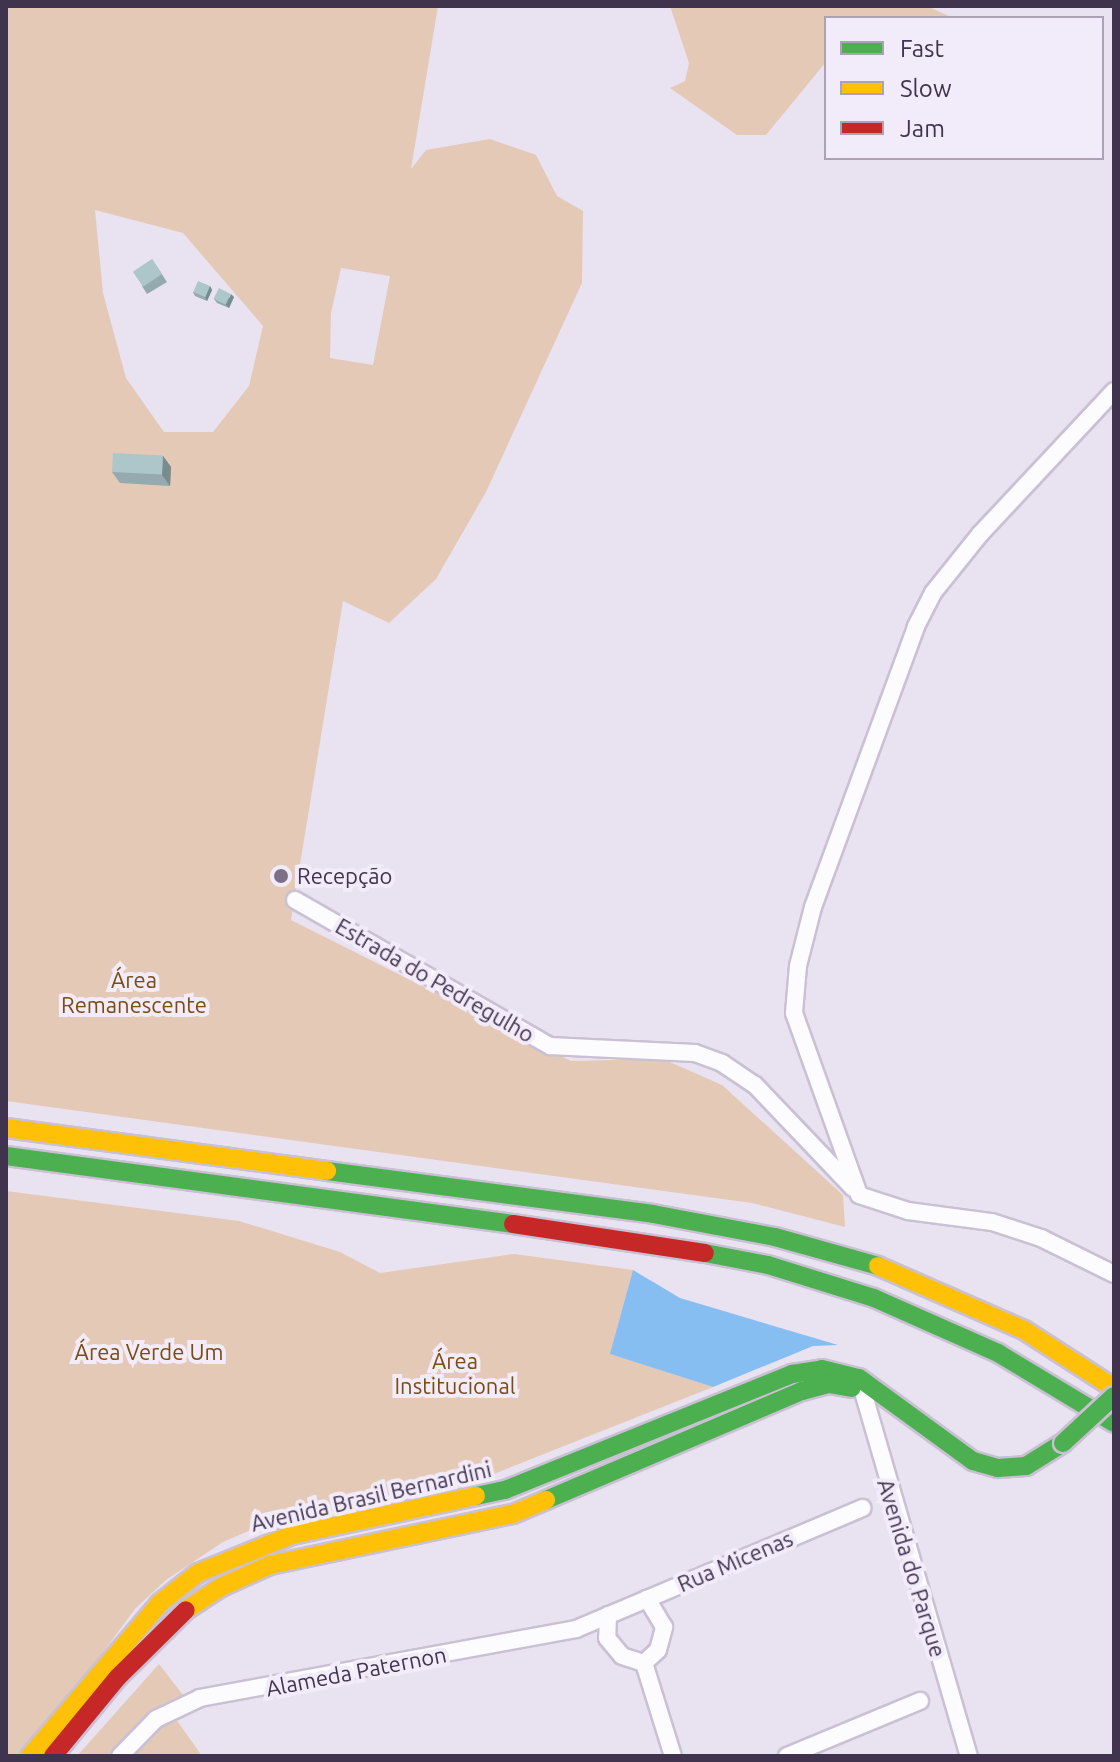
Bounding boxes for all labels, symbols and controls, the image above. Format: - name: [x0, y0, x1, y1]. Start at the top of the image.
- legend: [824, 16, 1104, 160]
- text: Fast: [900, 35, 944, 62]
- text: Slow: [900, 75, 952, 102]
- text: Jam: [900, 115, 945, 142]
- place label: Recepção: [297, 863, 392, 889]
- marker: Recepção: [272, 867, 290, 885]
- street label: Estrada do Pedregulho: [331, 912, 539, 1048]
- park label: Área Remanescente: [61, 966, 207, 1018]
- park label: Área Verde Um: [75, 1339, 223, 1365]
- park label: Área Institucional: [394, 1347, 516, 1398]
- street label: Avenida Brasil Bernardini: [248, 1455, 494, 1537]
- street label: Avenida do Parque: [872, 1476, 952, 1660]
- street label: Rua Micenas: [673, 1525, 797, 1597]
- street label: Alameda Paternon: [264, 1641, 448, 1701]

